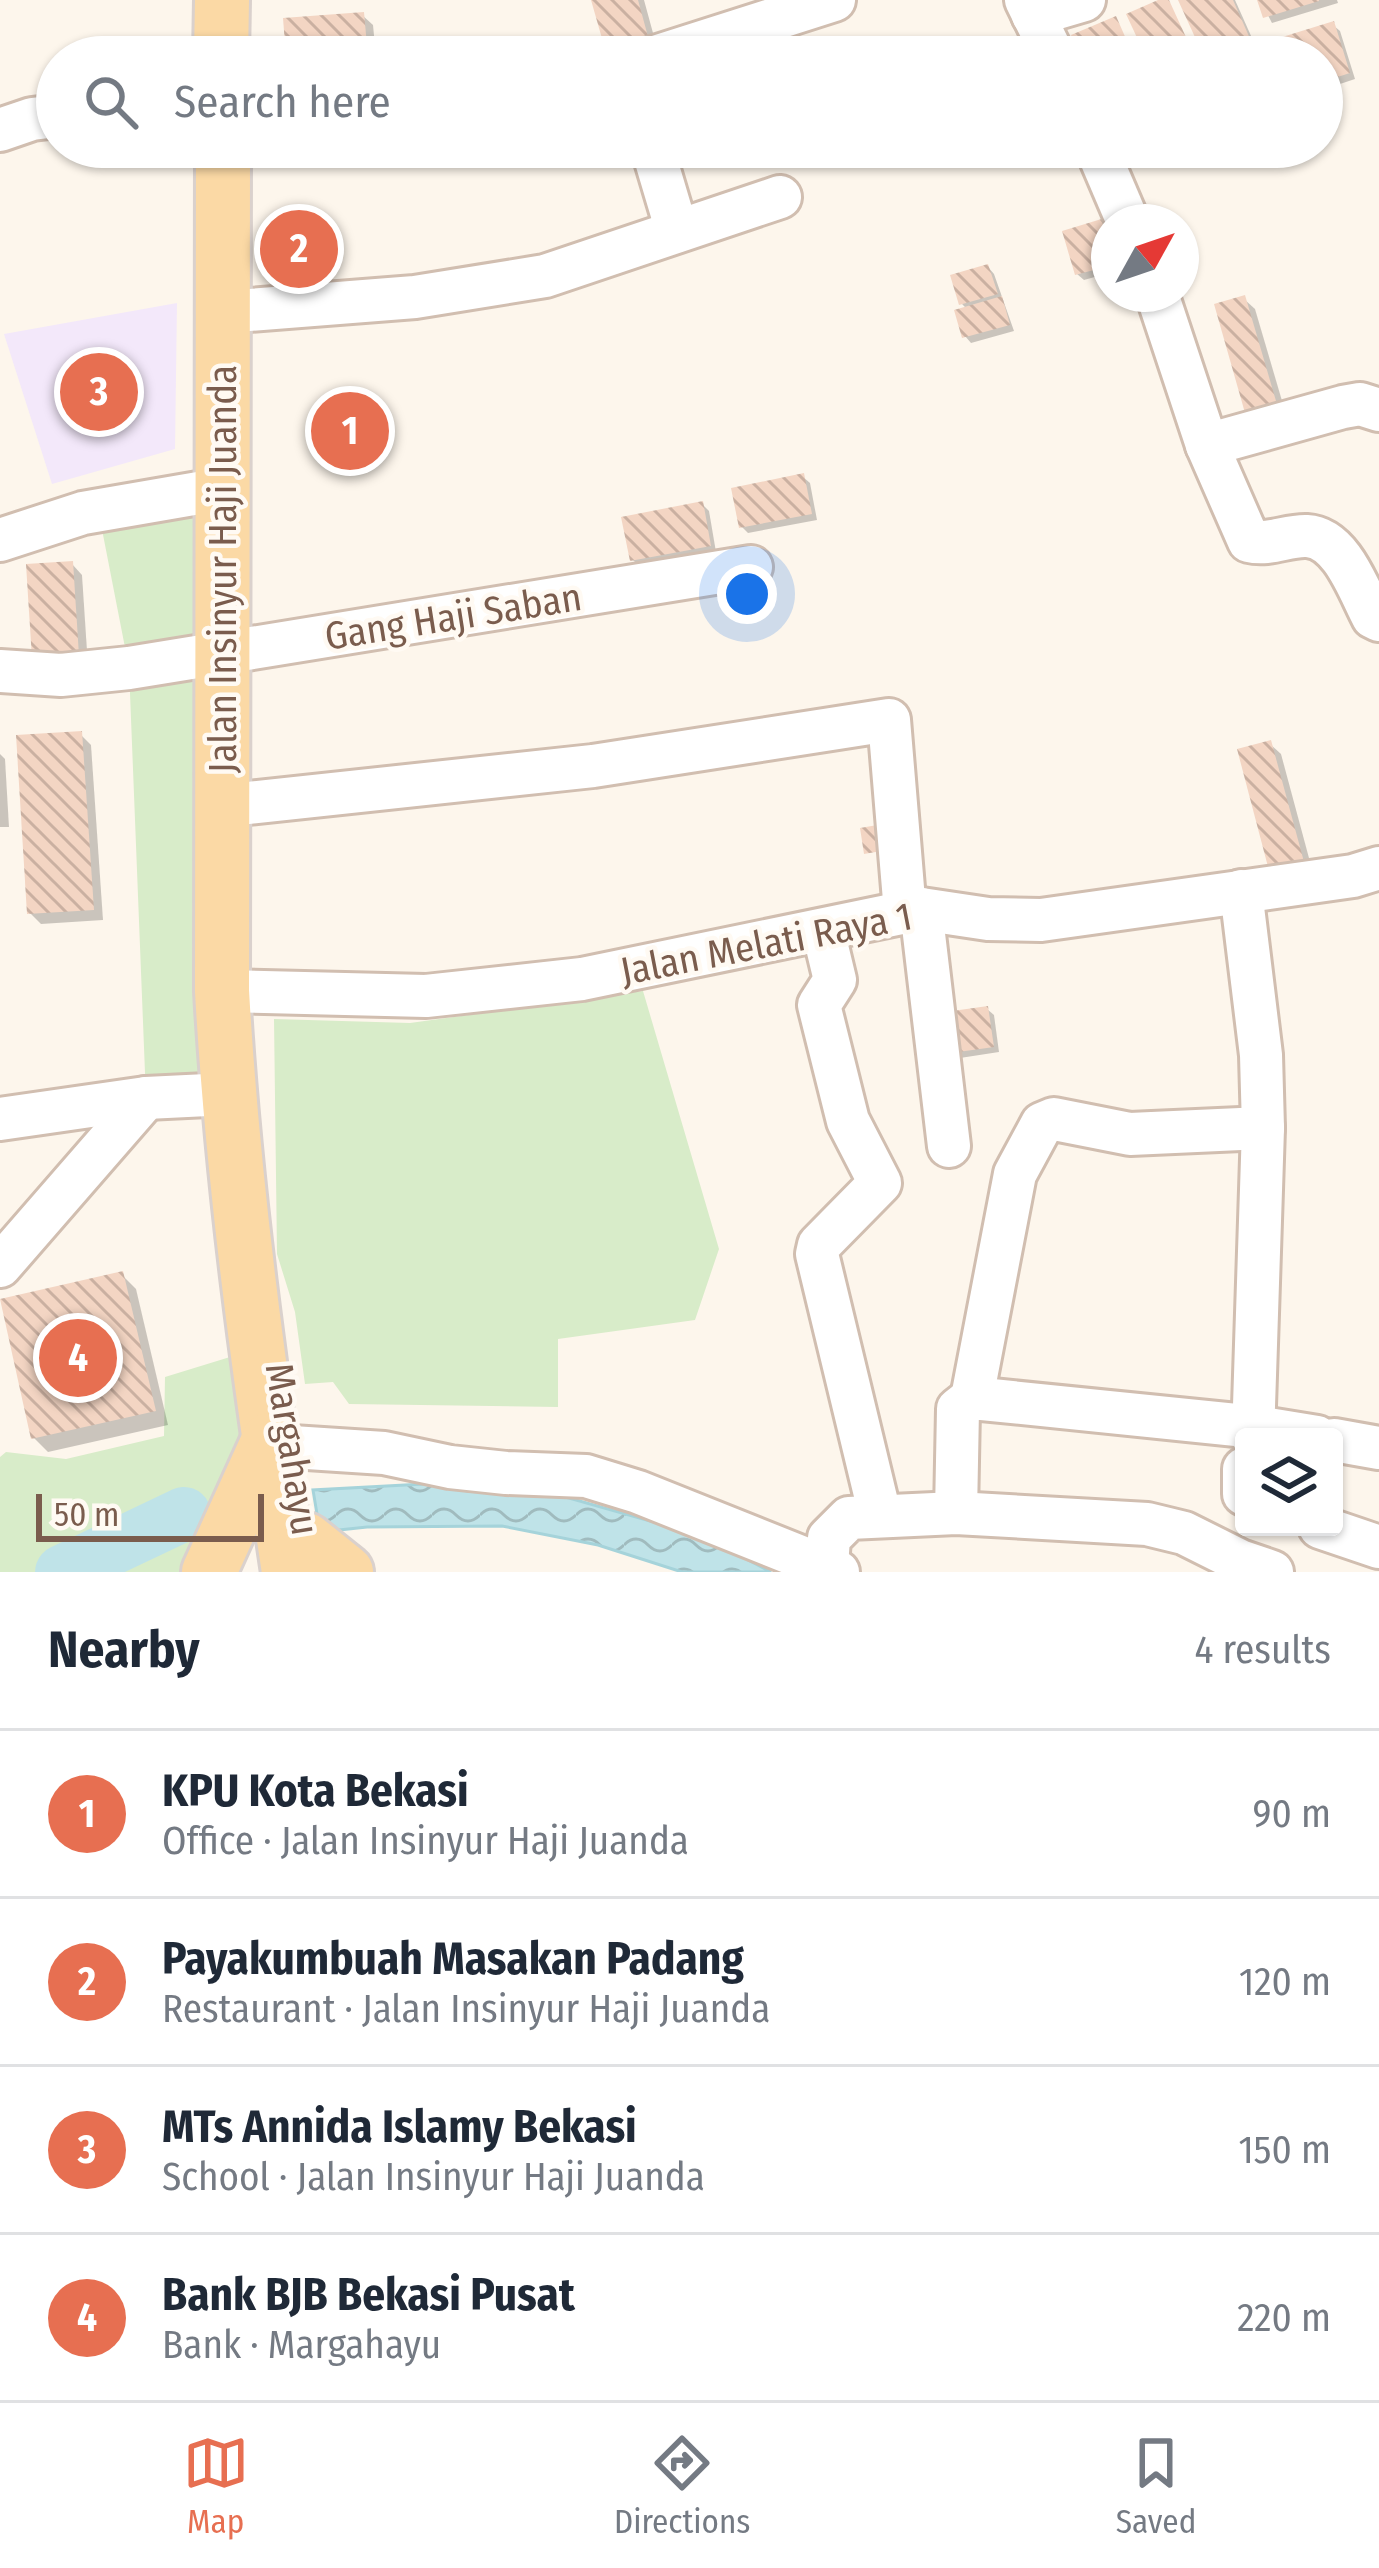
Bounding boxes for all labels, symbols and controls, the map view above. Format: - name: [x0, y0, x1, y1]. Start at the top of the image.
- search box: [36, 36, 1343, 168]
- icon: search: [78, 69, 144, 135]
- text: Search here: [174, 75, 391, 129]
- pin: 2: [260, 204, 338, 294]
- north arrow: [1091, 204, 1199, 312]
- pin: 3: [60, 347, 138, 437]
- street label: Jalan Insinyur Haji Juanda: [200, 365, 246, 773]
- pin: 1: [311, 386, 389, 476]
- your location: [717, 564, 777, 624]
- street label: Gang Haji Saban: [322, 574, 585, 660]
- street label: Jalan Melati Raya 1: [617, 893, 916, 995]
- pin: 4: [39, 1313, 117, 1403]
- street label: Margahayu: [256, 1360, 328, 1538]
- map controls: [1235, 1428, 1343, 1536]
- button: layers: [1235, 1428, 1343, 1536]
- scale bar: [36, 1488, 264, 1541]
- text: 50 m: [54, 1495, 119, 1535]
- text: Nearby: [48, 1619, 200, 1681]
- text: 4 results: [1194, 1627, 1331, 1673]
- text: KPU Kota Bekasi: [162, 1764, 469, 1818]
- text: 1: [79, 1791, 95, 1837]
- text: 90 m: [1253, 1791, 1331, 1837]
- text: Office · Jalan Insinyur Haji Juanda: [162, 1818, 689, 1864]
- text: Payakumbuah Masakan Padang: [162, 1932, 744, 1986]
- text: 2: [78, 1959, 96, 2005]
- text: 120 m: [1239, 1959, 1331, 2005]
- text: Restaurant · Jalan Insinyur Haji Juanda: [162, 1986, 770, 2032]
- text: MTs Annida Islamy Bekasi: [162, 2100, 637, 2154]
- text: 3: [78, 2127, 96, 2173]
- text: 150 m: [1238, 2127, 1331, 2173]
- text: School · Jalan Insinyur Haji Juanda: [162, 2154, 705, 2200]
- text: Bank BJB Bekasi Pusat: [162, 2268, 575, 2322]
- text: 4: [77, 2295, 97, 2341]
- text: 220 m: [1237, 2295, 1331, 2341]
- text: Bank · Margahayu: [162, 2322, 441, 2368]
- tab: Map: [183, 2430, 249, 2542]
- tab: Directions: [614, 2430, 750, 2542]
- tab: Saved: [1116, 2430, 1196, 2542]

